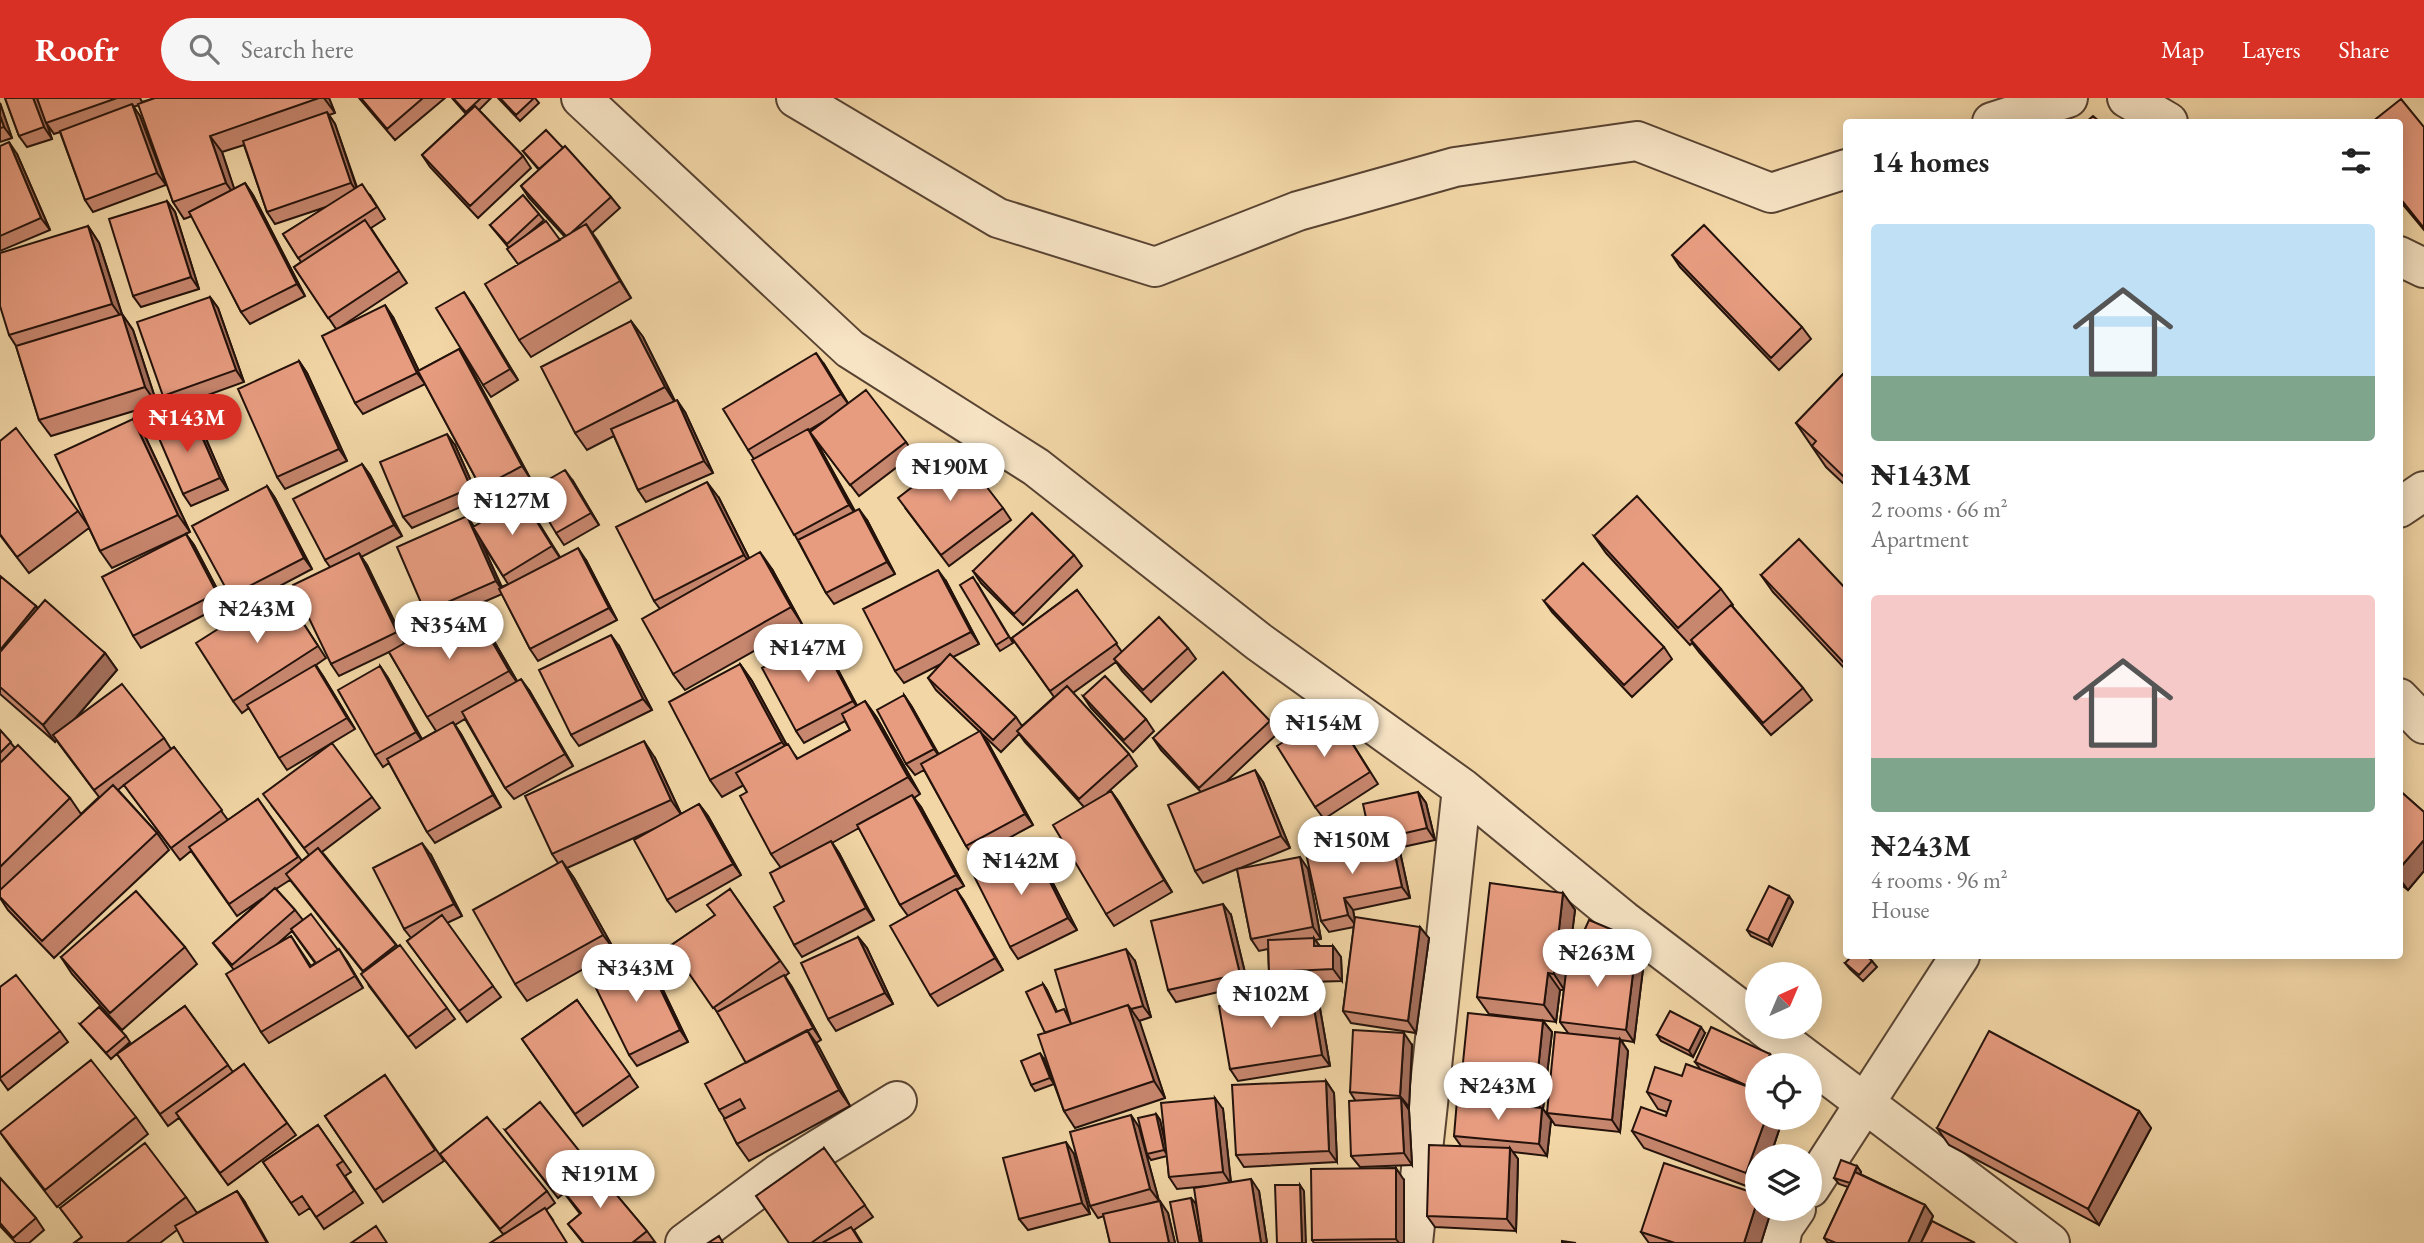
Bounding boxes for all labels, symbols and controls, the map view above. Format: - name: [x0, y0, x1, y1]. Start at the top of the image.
- search box: [161, 18, 651, 81]
- text: Roofr: [35, 28, 119, 71]
- icon: search: [185, 30, 223, 68]
- text: Search here: [241, 32, 354, 66]
- text: Map: [2161, 34, 2204, 65]
- text: Layers: [2242, 34, 2301, 65]
- text: Share: [2339, 34, 2389, 65]
- text: 14 homes: [1871, 142, 1989, 181]
- icon: filters: [2337, 142, 2375, 180]
- icon: home: [2060, 269, 2186, 395]
- pin: ₦143M: [138, 394, 236, 454]
- text: ₦143M: [149, 402, 225, 432]
- pin: ₦190M: [901, 444, 999, 503]
- text: ₦190M: [912, 451, 988, 481]
- text: ₦143M: [1871, 455, 1971, 494]
- pin: ₦127M: [463, 478, 561, 537]
- text: ₦127M: [474, 485, 550, 515]
- text: 2 rooms · 66 m²: [1871, 494, 2008, 524]
- text: Apartment: [1871, 524, 1969, 554]
- pin: ₦243M: [208, 586, 306, 645]
- text: ₦243M: [219, 593, 295, 623]
- pin: ₦354M: [400, 602, 498, 661]
- text: ₦354M: [411, 609, 487, 639]
- pin: ₦147M: [759, 624, 857, 684]
- text: ₦147M: [770, 632, 846, 662]
- icon: home: [2060, 640, 2186, 766]
- pin: ₦154M: [1275, 700, 1373, 759]
- text: ₦154M: [1286, 707, 1362, 737]
- pin: ₦150M: [1303, 816, 1401, 876]
- text: ₦150M: [1314, 824, 1390, 854]
- text: ₦243M: [1871, 826, 1971, 865]
- pin: ₦142M: [972, 838, 1070, 897]
- text: ₦142M: [983, 845, 1059, 875]
- text: 4 rooms · 96 m²: [1871, 865, 2008, 895]
- text: House: [1871, 895, 1930, 925]
- pin: ₦263M: [1548, 930, 1646, 989]
- text: ₦263M: [1559, 937, 1635, 967]
- pin: ₦343M: [587, 944, 685, 1004]
- text: ₦343M: [598, 952, 674, 982]
- north arrow: [1745, 962, 1822, 1040]
- map controls: [1745, 962, 1822, 1221]
- pin: ₦102M: [1222, 970, 1320, 1030]
- text: ₦102M: [1233, 978, 1309, 1008]
- button: locate: [1745, 1053, 1822, 1130]
- pin: ₦243M: [1449, 1062, 1547, 1122]
- text: ₦243M: [1460, 1070, 1536, 1100]
- button: layers: [1745, 1144, 1822, 1221]
- pin: ₦191M: [551, 1150, 649, 1210]
- text: ₦191M: [562, 1158, 638, 1188]

